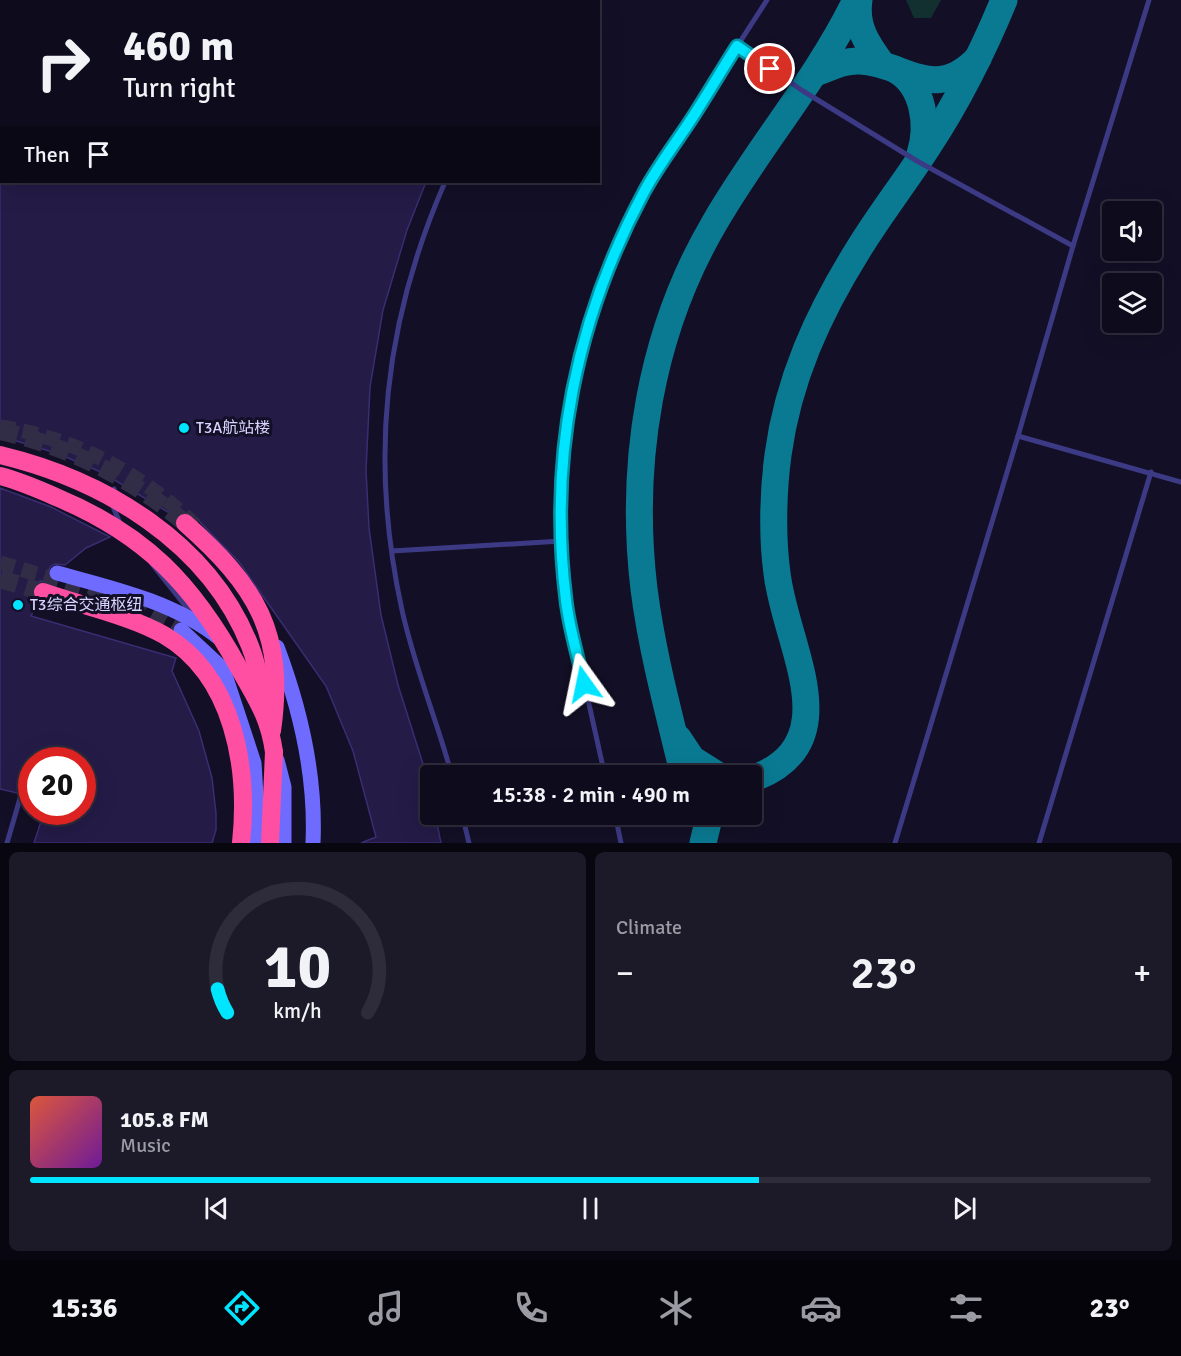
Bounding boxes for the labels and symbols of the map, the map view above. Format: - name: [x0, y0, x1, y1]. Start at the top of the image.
- pin: [744, 43, 795, 94]
- place label: T3A航站楼: [196, 418, 270, 438]
- marker: T3A航站楼: [177, 421, 191, 435]
- place label: T3综合交通枢纽: [30, 595, 143, 615]
- marker: T3综合交通枢纽: [11, 598, 25, 612]
- position arrow: [552, 652, 616, 716]
- speed limit sign: 20: [18, 747, 96, 825]

